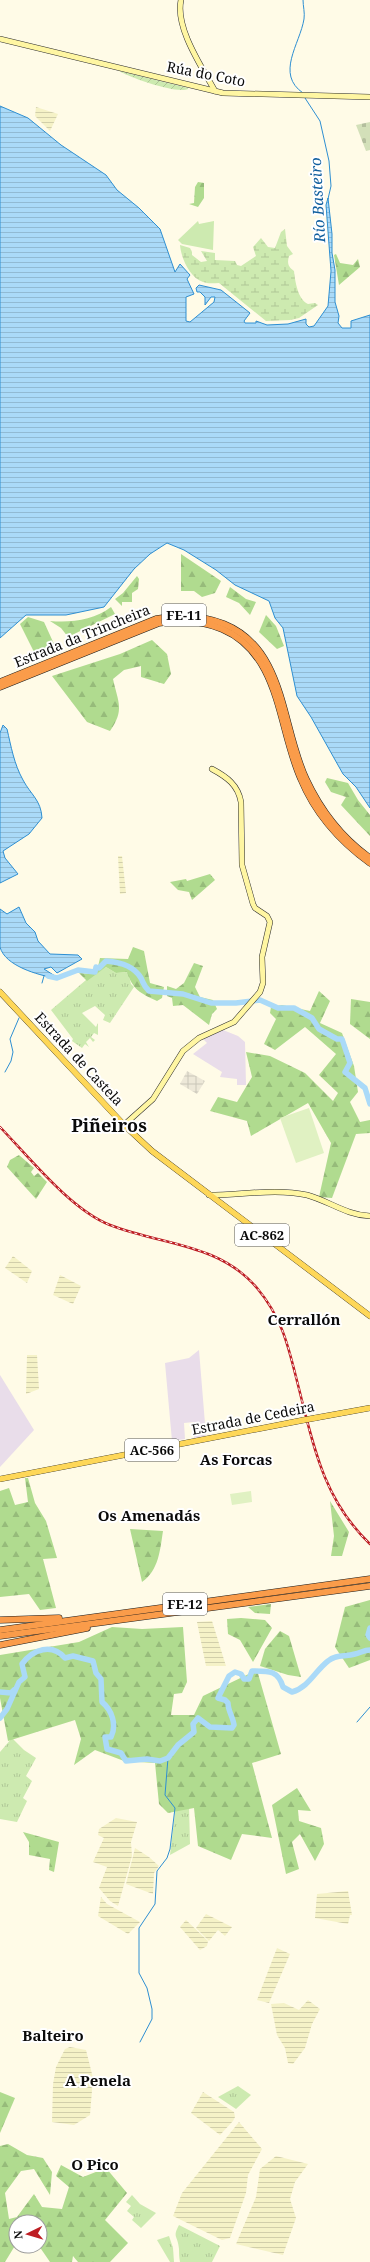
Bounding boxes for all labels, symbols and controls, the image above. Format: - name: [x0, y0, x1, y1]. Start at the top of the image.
- street label: Rúa do Coto: [165, 57, 247, 90]
- water label: Río Basteiro: [305, 157, 329, 244]
- street label: Estrada da Trincheira: [11, 600, 153, 672]
- road number: FE-11: [162, 604, 206, 626]
- street label: Estrada de Castela: [31, 1008, 128, 1110]
- district label: Piñeiros: [71, 1113, 147, 1137]
- road number: AC-862: [235, 1224, 289, 1246]
- district label: Cerrallón: [268, 1309, 340, 1329]
- street label: Estrada de Cedeira: [190, 1396, 316, 1439]
- road number: AC-566: [125, 1439, 179, 1461]
- district label: As Forcas: [200, 1449, 272, 1469]
- district label: Os Amenadás: [98, 1505, 200, 1525]
- road number: FE-12: [163, 1593, 207, 1615]
- district label: Balteiro: [22, 2025, 84, 2045]
- district label: A Penela: [65, 2070, 131, 2090]
- district label: O Pico: [71, 2154, 119, 2174]
- north arrow: [8, 2214, 48, 2254]
- text: N: [10, 2230, 25, 2240]

